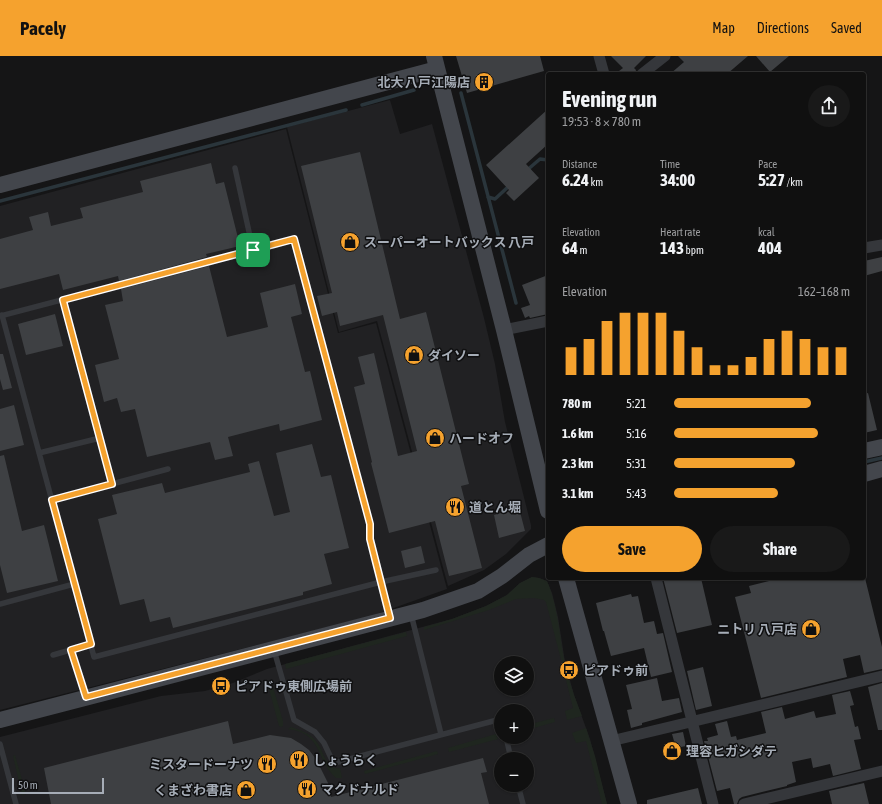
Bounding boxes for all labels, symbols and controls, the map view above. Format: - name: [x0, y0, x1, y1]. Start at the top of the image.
- text: Pacely: [20, 17, 66, 39]
- text: Map: [712, 20, 735, 36]
- text: Directions: [757, 20, 809, 36]
- text: Saved: [831, 20, 862, 36]
- building icon: 北大 八戸江陽店: [473, 71, 495, 93]
- place label: 北大 八戸江陽店: [377, 75, 470, 90]
- button: share: [808, 85, 850, 127]
- text: Evening run: [562, 86, 657, 112]
- text: 19:53 · 8 × 780 m: [562, 114, 641, 129]
- text: Distance: [562, 158, 597, 170]
- text: Time: [660, 158, 680, 170]
- text: Pace: [758, 158, 777, 170]
- text: 6.24: [562, 170, 589, 190]
- text: 34:00: [660, 170, 695, 190]
- text: 5:27: [758, 170, 785, 190]
- text: km: [589, 176, 603, 188]
- text: /km: [785, 176, 803, 188]
- text: Elevation: [562, 226, 600, 238]
- text: Heart rate: [660, 226, 701, 238]
- text: kcal: [758, 226, 775, 238]
- shop icon: スーパーオートバックス 八戸: [339, 231, 361, 253]
- pin: [236, 233, 270, 267]
- place label: スーパーオートバックス 八戸: [364, 235, 534, 250]
- text: 64: [562, 238, 578, 258]
- text: 143: [660, 238, 684, 258]
- text: 404: [758, 238, 782, 258]
- icon: arrive: [242, 239, 264, 261]
- text: m: [578, 244, 587, 256]
- text: bpm: [684, 244, 704, 256]
- text: Elevation: [562, 284, 607, 299]
- text: 162–168 m: [798, 284, 850, 299]
- shop icon: ダイソー: [403, 344, 425, 366]
- place label: ダイソー: [428, 348, 480, 363]
- text: 780 m: [562, 396, 591, 411]
- text: 5:21: [626, 396, 647, 411]
- text: 1.6 km: [562, 426, 593, 441]
- text: 5:16: [626, 426, 647, 441]
- shop icon: ハードオフ: [424, 427, 446, 449]
- place label: ハードオフ: [449, 431, 514, 446]
- text: 2.3 km: [562, 456, 593, 471]
- text: 5:31: [626, 456, 647, 471]
- text: 3.1 km: [562, 486, 593, 501]
- text: 5:43: [626, 486, 647, 501]
- restaurant icon: 道とん堀: [444, 496, 466, 518]
- place label: 道とん堀: [469, 500, 521, 515]
- button: Save: [562, 526, 702, 572]
- button: Share: [710, 526, 850, 572]
- shop icon: ニトリ 八戸店: [800, 618, 822, 640]
- place label: ニトリ 八戸店: [717, 622, 797, 637]
- map controls: [494, 656, 534, 792]
- button: layers: [494, 656, 534, 696]
- bus stop icon: ピアドゥ前: [558, 659, 580, 681]
- place label: ピアドゥ前: [583, 663, 648, 678]
- bus stop icon: ピアドゥ東側広場前: [210, 675, 232, 697]
- place label: ピアドゥ東側広場前: [235, 679, 352, 694]
- button: +: [494, 704, 534, 744]
- shop icon: 理容ヒガシダテ: [661, 740, 683, 762]
- place label: 理容ヒガシダテ: [686, 744, 777, 759]
- restaurant icon: しょうらく: [288, 749, 310, 771]
- button: −: [494, 752, 534, 792]
- restaurant icon: ミスタードーナツ: [256, 753, 278, 775]
- place label: しょうらく: [313, 753, 378, 768]
- place label: ミスタードーナツ: [149, 757, 253, 772]
- scale bar: [12, 776, 104, 795]
- restaurant icon: マクドナルド: [296, 778, 318, 800]
- text: 50 m: [18, 779, 38, 791]
- shop icon: くまざわ書店: [235, 779, 257, 801]
- place label: マクドナルド: [321, 782, 399, 797]
- place label: くまざわ書店: [154, 783, 232, 798]

